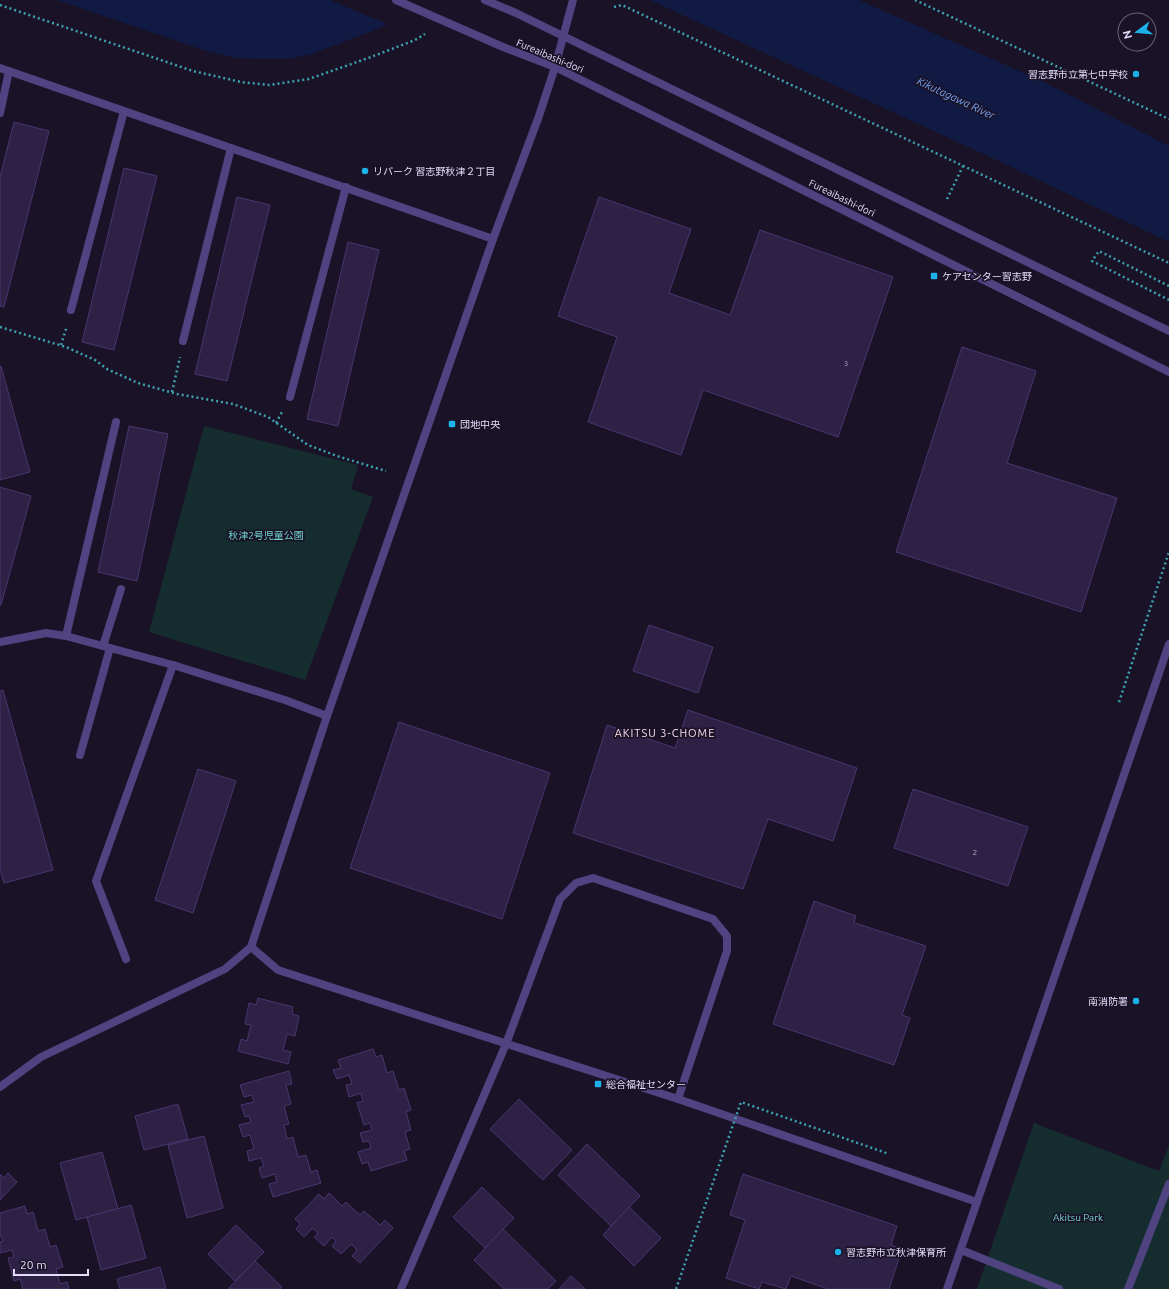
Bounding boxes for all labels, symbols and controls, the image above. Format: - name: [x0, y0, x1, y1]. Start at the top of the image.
- north arrow: [1117, 12, 1157, 52]
- text: N: [1120, 29, 1134, 40]
- street label: Fureaibashi-dori: [515, 37, 585, 75]
- place label: 習志野市立第七中学校: [1028, 69, 1128, 80]
- marker: 習志野市立第七中学校: [1131, 69, 1141, 79]
- water label: Kikutagawa River: [915, 75, 998, 122]
- marker: リパーク 習志野秋津２丁目: [360, 166, 370, 176]
- place label: リパーク 習志野秋津２丁目: [373, 166, 495, 177]
- street label: Fureaibashi-dori: [807, 177, 877, 219]
- marker: ケアセンター習志野: [929, 271, 939, 281]
- place label: ケアセンター習志野: [942, 271, 1032, 282]
- house number: 3: [844, 359, 848, 368]
- marker: 団地中央: [447, 419, 457, 429]
- place label: 団地中央: [460, 419, 501, 430]
- park label: 秋津2号児童公園: [228, 530, 304, 541]
- district label: AKITSU 3-CHOME: [615, 727, 715, 739]
- house number: 2: [973, 848, 977, 857]
- place label: 南消防署: [1088, 996, 1128, 1007]
- marker: 南消防署: [1131, 996, 1141, 1006]
- marker: 総合福祉センター: [593, 1079, 603, 1089]
- place label: 総合福祉センター: [606, 1079, 686, 1090]
- park label: Akitsu Park: [1053, 1212, 1103, 1223]
- marker: 習志野市立秋津保育所: [833, 1247, 843, 1257]
- place label: 習志野市立秋津保育所: [846, 1247, 946, 1258]
- scale bar: [14, 1251, 88, 1277]
- text: 20 m: [20, 1258, 47, 1271]

